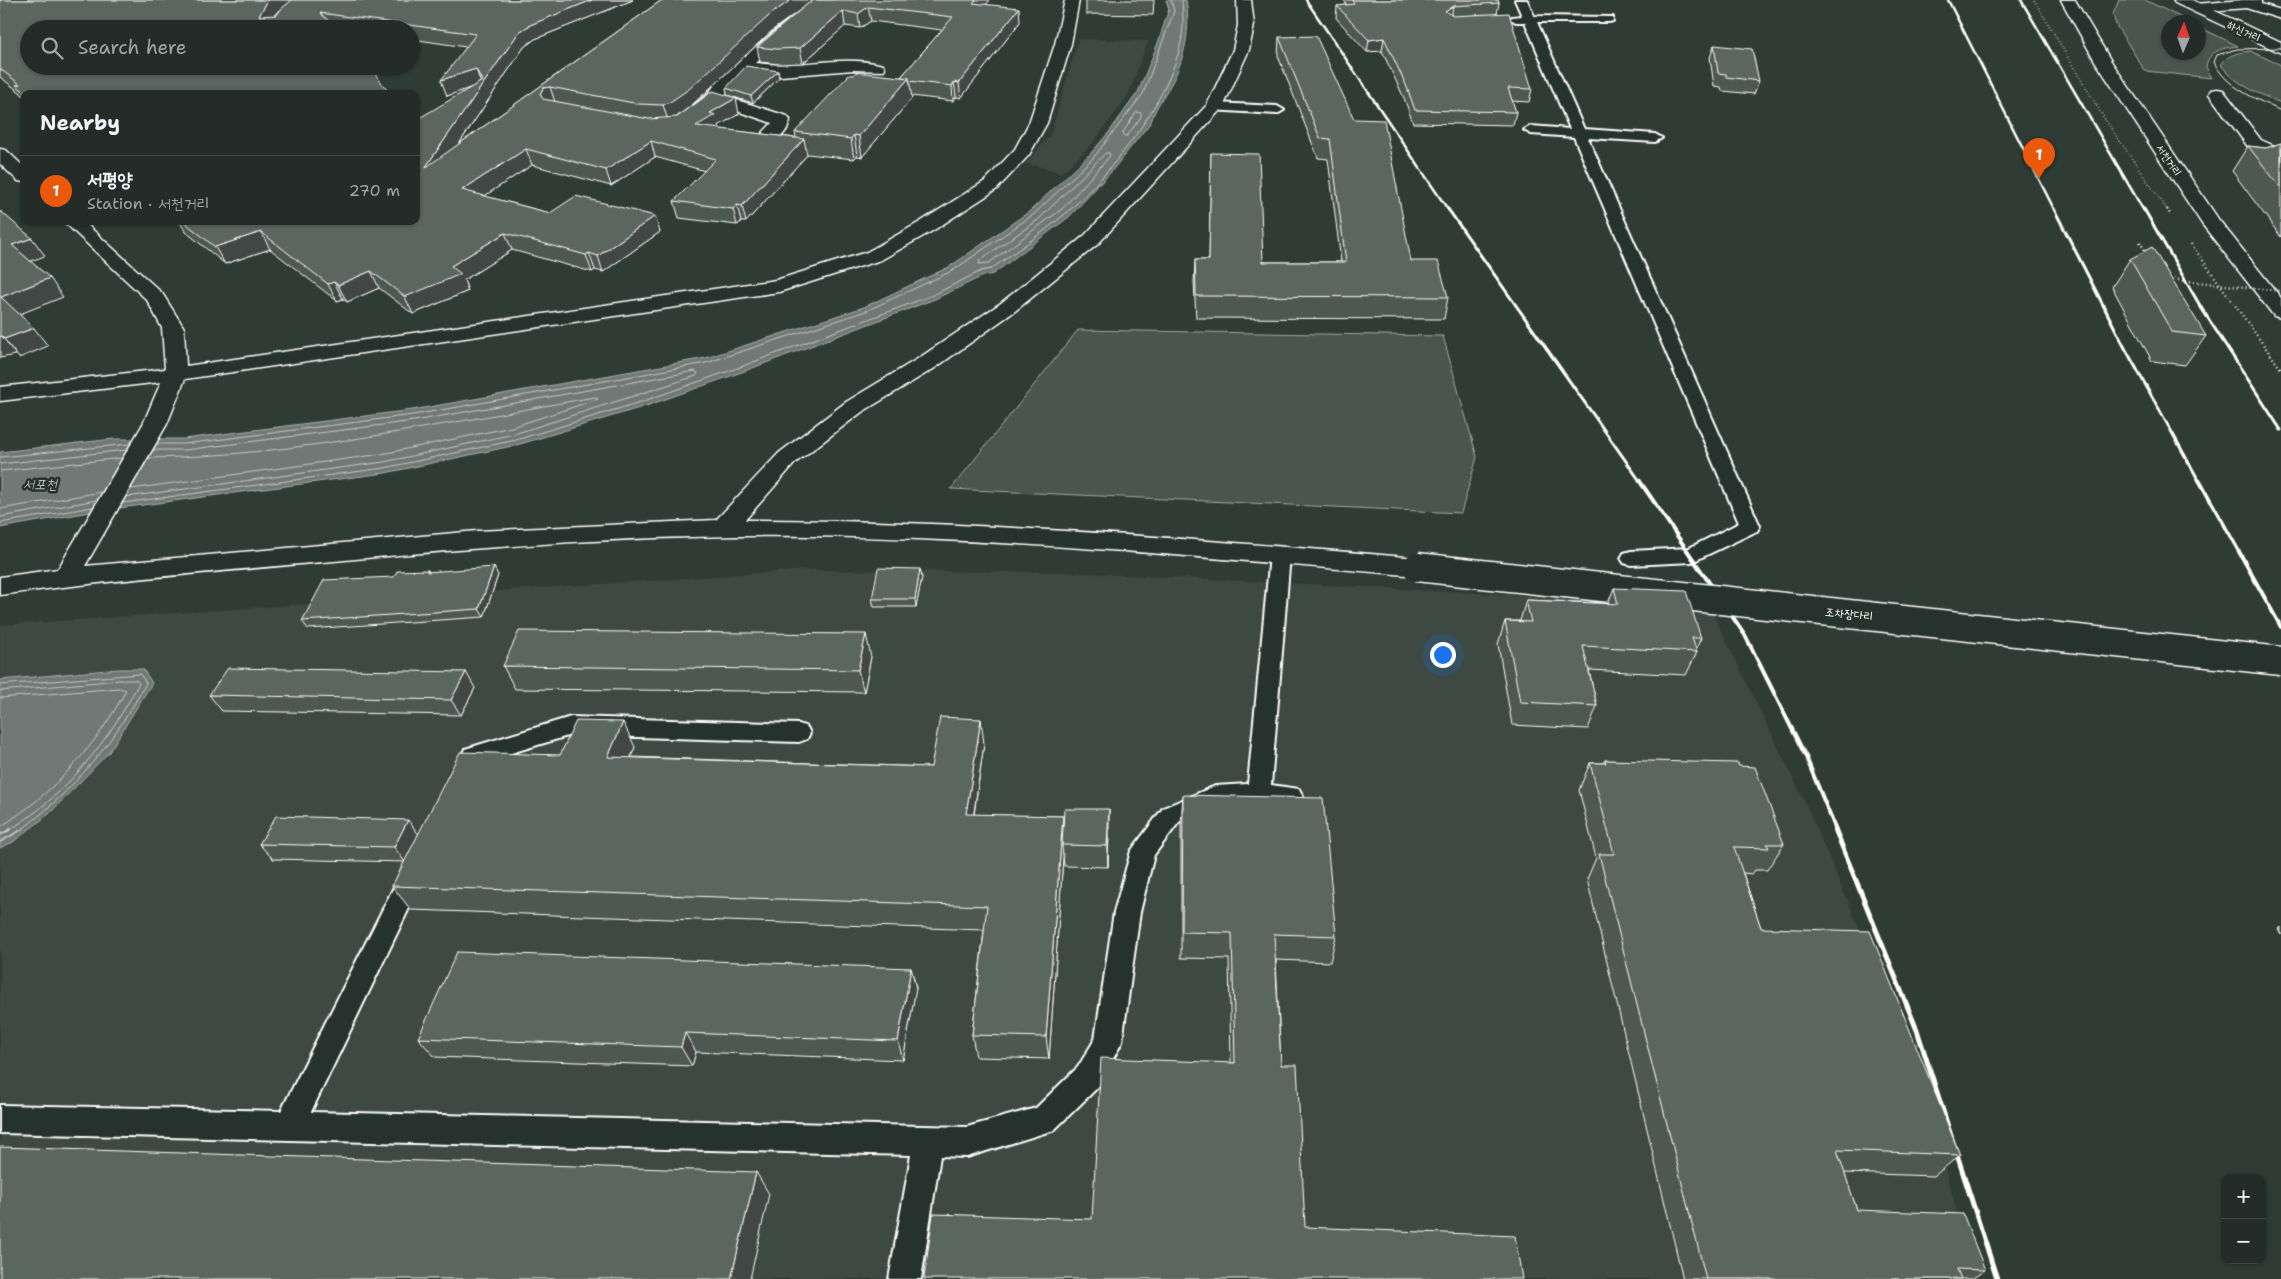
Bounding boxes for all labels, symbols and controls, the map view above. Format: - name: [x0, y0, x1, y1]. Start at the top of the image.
- north arrow: [2161, 15, 2206, 60]
- street label: 하신거리: [2225, 17, 2263, 46]
- search box: [20, 20, 420, 75]
- icon: search: [38, 34, 66, 62]
- text: Search here: [78, 35, 187, 60]
- text: Nearby: [40, 109, 120, 137]
- pin: 1: [2023, 138, 2055, 179]
- street label: 서천거리: [2152, 141, 2185, 179]
- text: 서평양: [87, 167, 133, 192]
- text: 1: [52, 180, 60, 201]
- text: 270 m: [349, 180, 400, 201]
- text: Station · 서천거리: [87, 193, 209, 214]
- water label: 서포천: [23, 475, 59, 493]
- street label: 조차장다리: [1824, 604, 1874, 624]
- your location: [1430, 642, 1456, 668]
- map controls: [2221, 1174, 2266, 1264]
- button: +: [2221, 1174, 2266, 1219]
- button: −: [2221, 1219, 2266, 1264]

